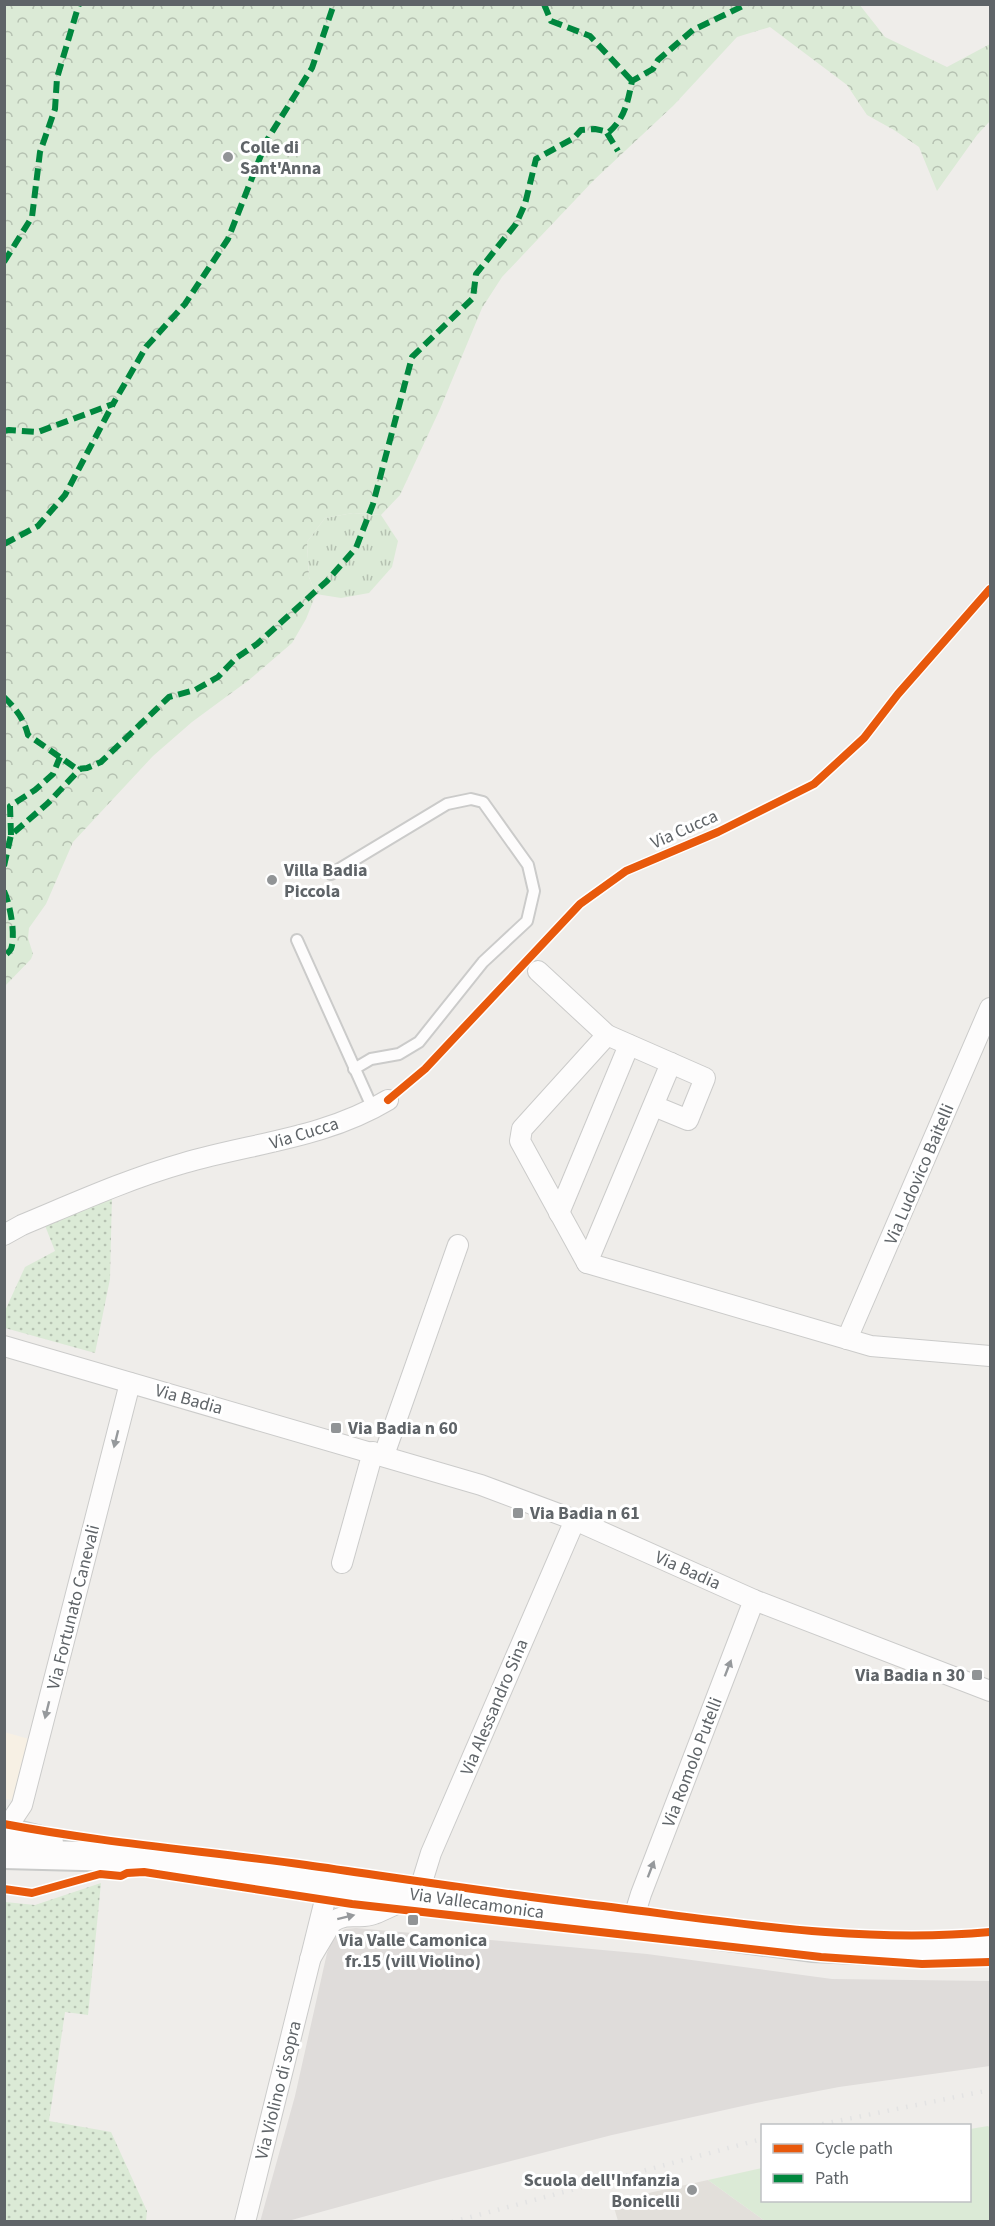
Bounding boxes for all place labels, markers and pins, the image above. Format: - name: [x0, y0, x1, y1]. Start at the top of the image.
- place label: Colle di Sant'Anna: [240, 135, 321, 181]
- marker: Colle di Sant'Anna: [221, 150, 235, 164]
- place label: Villa Badia Piccola: [283, 858, 368, 904]
- marker: Villa Badia Piccola: [265, 873, 279, 887]
- place label: Via Badia n 60: [347, 1416, 458, 1441]
- marker: Via Badia n 60: [329, 1421, 343, 1435]
- place label: Via Badia n 61: [529, 1501, 640, 1526]
- marker: Via Badia n 61: [511, 1506, 525, 1520]
- place label: Via Badia n 30: [854, 1663, 965, 1688]
- marker: Via Badia n 30: [970, 1668, 984, 1682]
- marker: Via Valle Camonica fr.15 (vill Violino): [406, 1913, 420, 1927]
- place label: Via Valle Camonica fr.15 (vill Violino): [338, 1928, 487, 1974]
- place label: Scuola dell'Infanzia Bonicelli: [524, 2168, 680, 2214]
- marker: Scuola dell'Infanzia Bonicelli: [685, 2183, 699, 2197]

